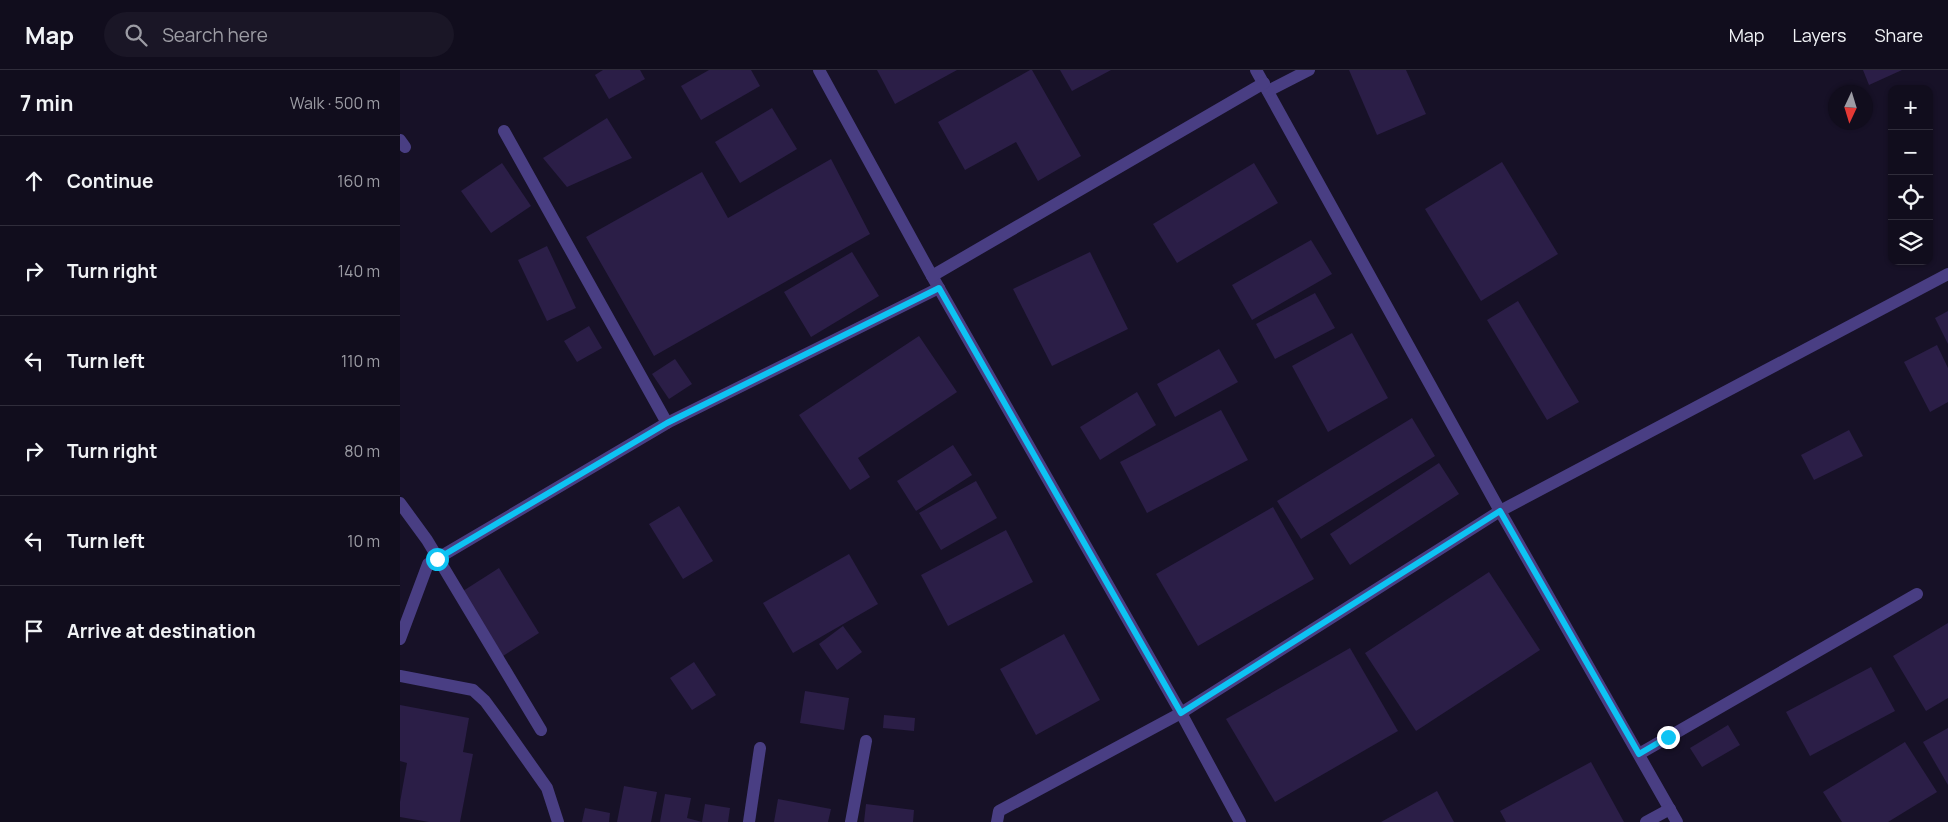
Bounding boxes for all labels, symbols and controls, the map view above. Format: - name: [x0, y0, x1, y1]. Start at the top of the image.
- search box: [104, 12, 454, 57]
- text: Map: [25, 18, 74, 51]
- icon: search: [122, 21, 150, 49]
- text: Search here: [162, 22, 268, 48]
- text: Map: [1729, 23, 1764, 47]
- text: Layers: [1792, 23, 1846, 47]
- text: Share: [1874, 23, 1923, 47]
- north arrow: [1828, 85, 1873, 130]
- map controls: [1888, 85, 1933, 265]
- button: +: [1888, 85, 1933, 130]
- text: 7 min: [20, 89, 73, 117]
- text: Walk · 500 m: [290, 92, 380, 114]
- button: −: [1888, 130, 1933, 175]
- icon: ahead: [20, 167, 48, 195]
- text: Continue: [67, 168, 153, 194]
- text: 160 m: [337, 170, 380, 192]
- button: locate: [1888, 175, 1933, 220]
- button: layers: [1888, 220, 1933, 265]
- icon: right: [20, 257, 48, 285]
- text: Turn right: [67, 258, 157, 284]
- text: 140 m: [338, 260, 380, 282]
- icon: left: [20, 347, 48, 375]
- text: Turn left: [67, 348, 145, 374]
- text: 110 m: [341, 350, 380, 372]
- icon: right: [20, 437, 48, 465]
- text: Turn right: [67, 438, 157, 464]
- text: 80 m: [344, 440, 380, 462]
- icon: left: [20, 527, 48, 555]
- text: Turn left: [67, 528, 145, 554]
- text: 10 m: [347, 530, 380, 552]
- route start: [426, 548, 449, 571]
- icon: arrive: [20, 617, 48, 645]
- text: Arrive at destination: [67, 618, 256, 644]
- route end: [1657, 726, 1680, 749]

